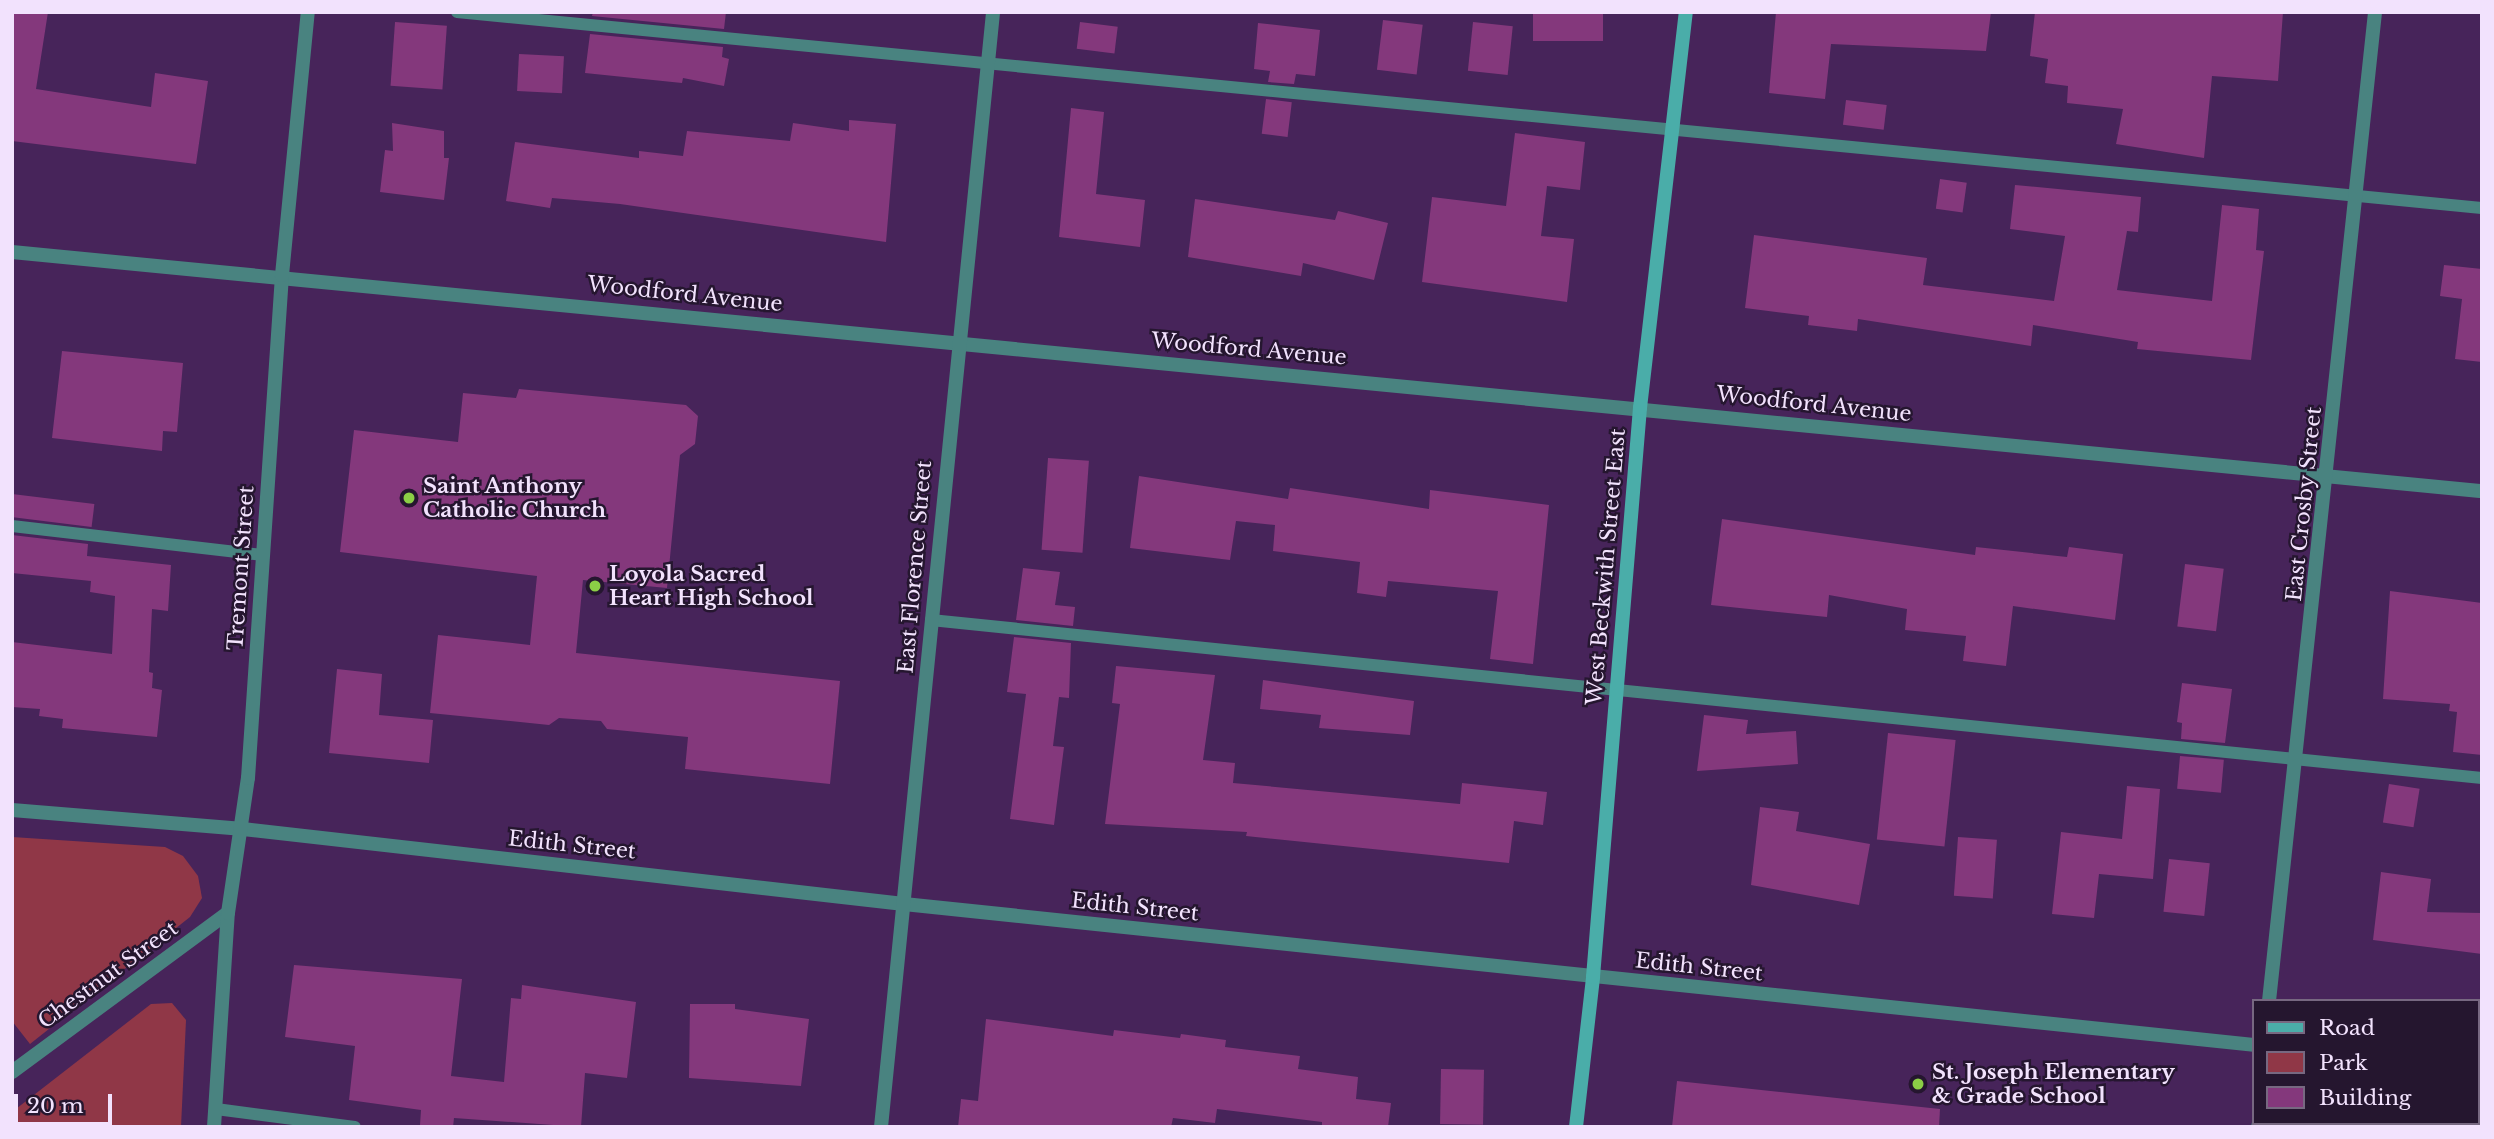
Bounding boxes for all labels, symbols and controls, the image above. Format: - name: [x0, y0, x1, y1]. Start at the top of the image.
- street label: Woodford Avenue: [586, 271, 784, 317]
- street label: Woodford Avenue: [1150, 328, 1348, 370]
- street label: Woodford Avenue: [1715, 381, 1913, 427]
- street label: East Crosby Street: [2281, 405, 2327, 603]
- street label: West Beckwith Street East: [1581, 427, 1631, 707]
- street label: East Florence Street: [893, 459, 937, 675]
- place label: Saint Anthony Catholic Church: [423, 473, 606, 523]
- street label: Tremont Street: [223, 485, 259, 651]
- marker: Saint Anthony Catholic Church: [401, 490, 417, 506]
- place label: Loyola Sacred Heart High School: [609, 561, 814, 611]
- marker: Loyola Sacred Heart High School: [587, 578, 603, 594]
- street label: Edith Street: [507, 826, 637, 864]
- street label: Edith Street: [1070, 888, 1200, 926]
- street label: Chestnut Street: [33, 916, 183, 1034]
- street label: Edith Street: [1634, 948, 1764, 986]
- legend: [2252, 999, 2480, 1125]
- text: Road: [2319, 1015, 2375, 1041]
- text: Park: [2319, 1050, 2368, 1076]
- place label: St. Joseph Elementary & Grade School: [1932, 1059, 2175, 1109]
- marker: St. Joseph Elementary & Grade School: [1910, 1076, 1926, 1092]
- scale bar: [18, 1080, 116, 1124]
- text: Building: [2319, 1085, 2411, 1111]
- text: 20 m: [27, 1093, 84, 1119]

